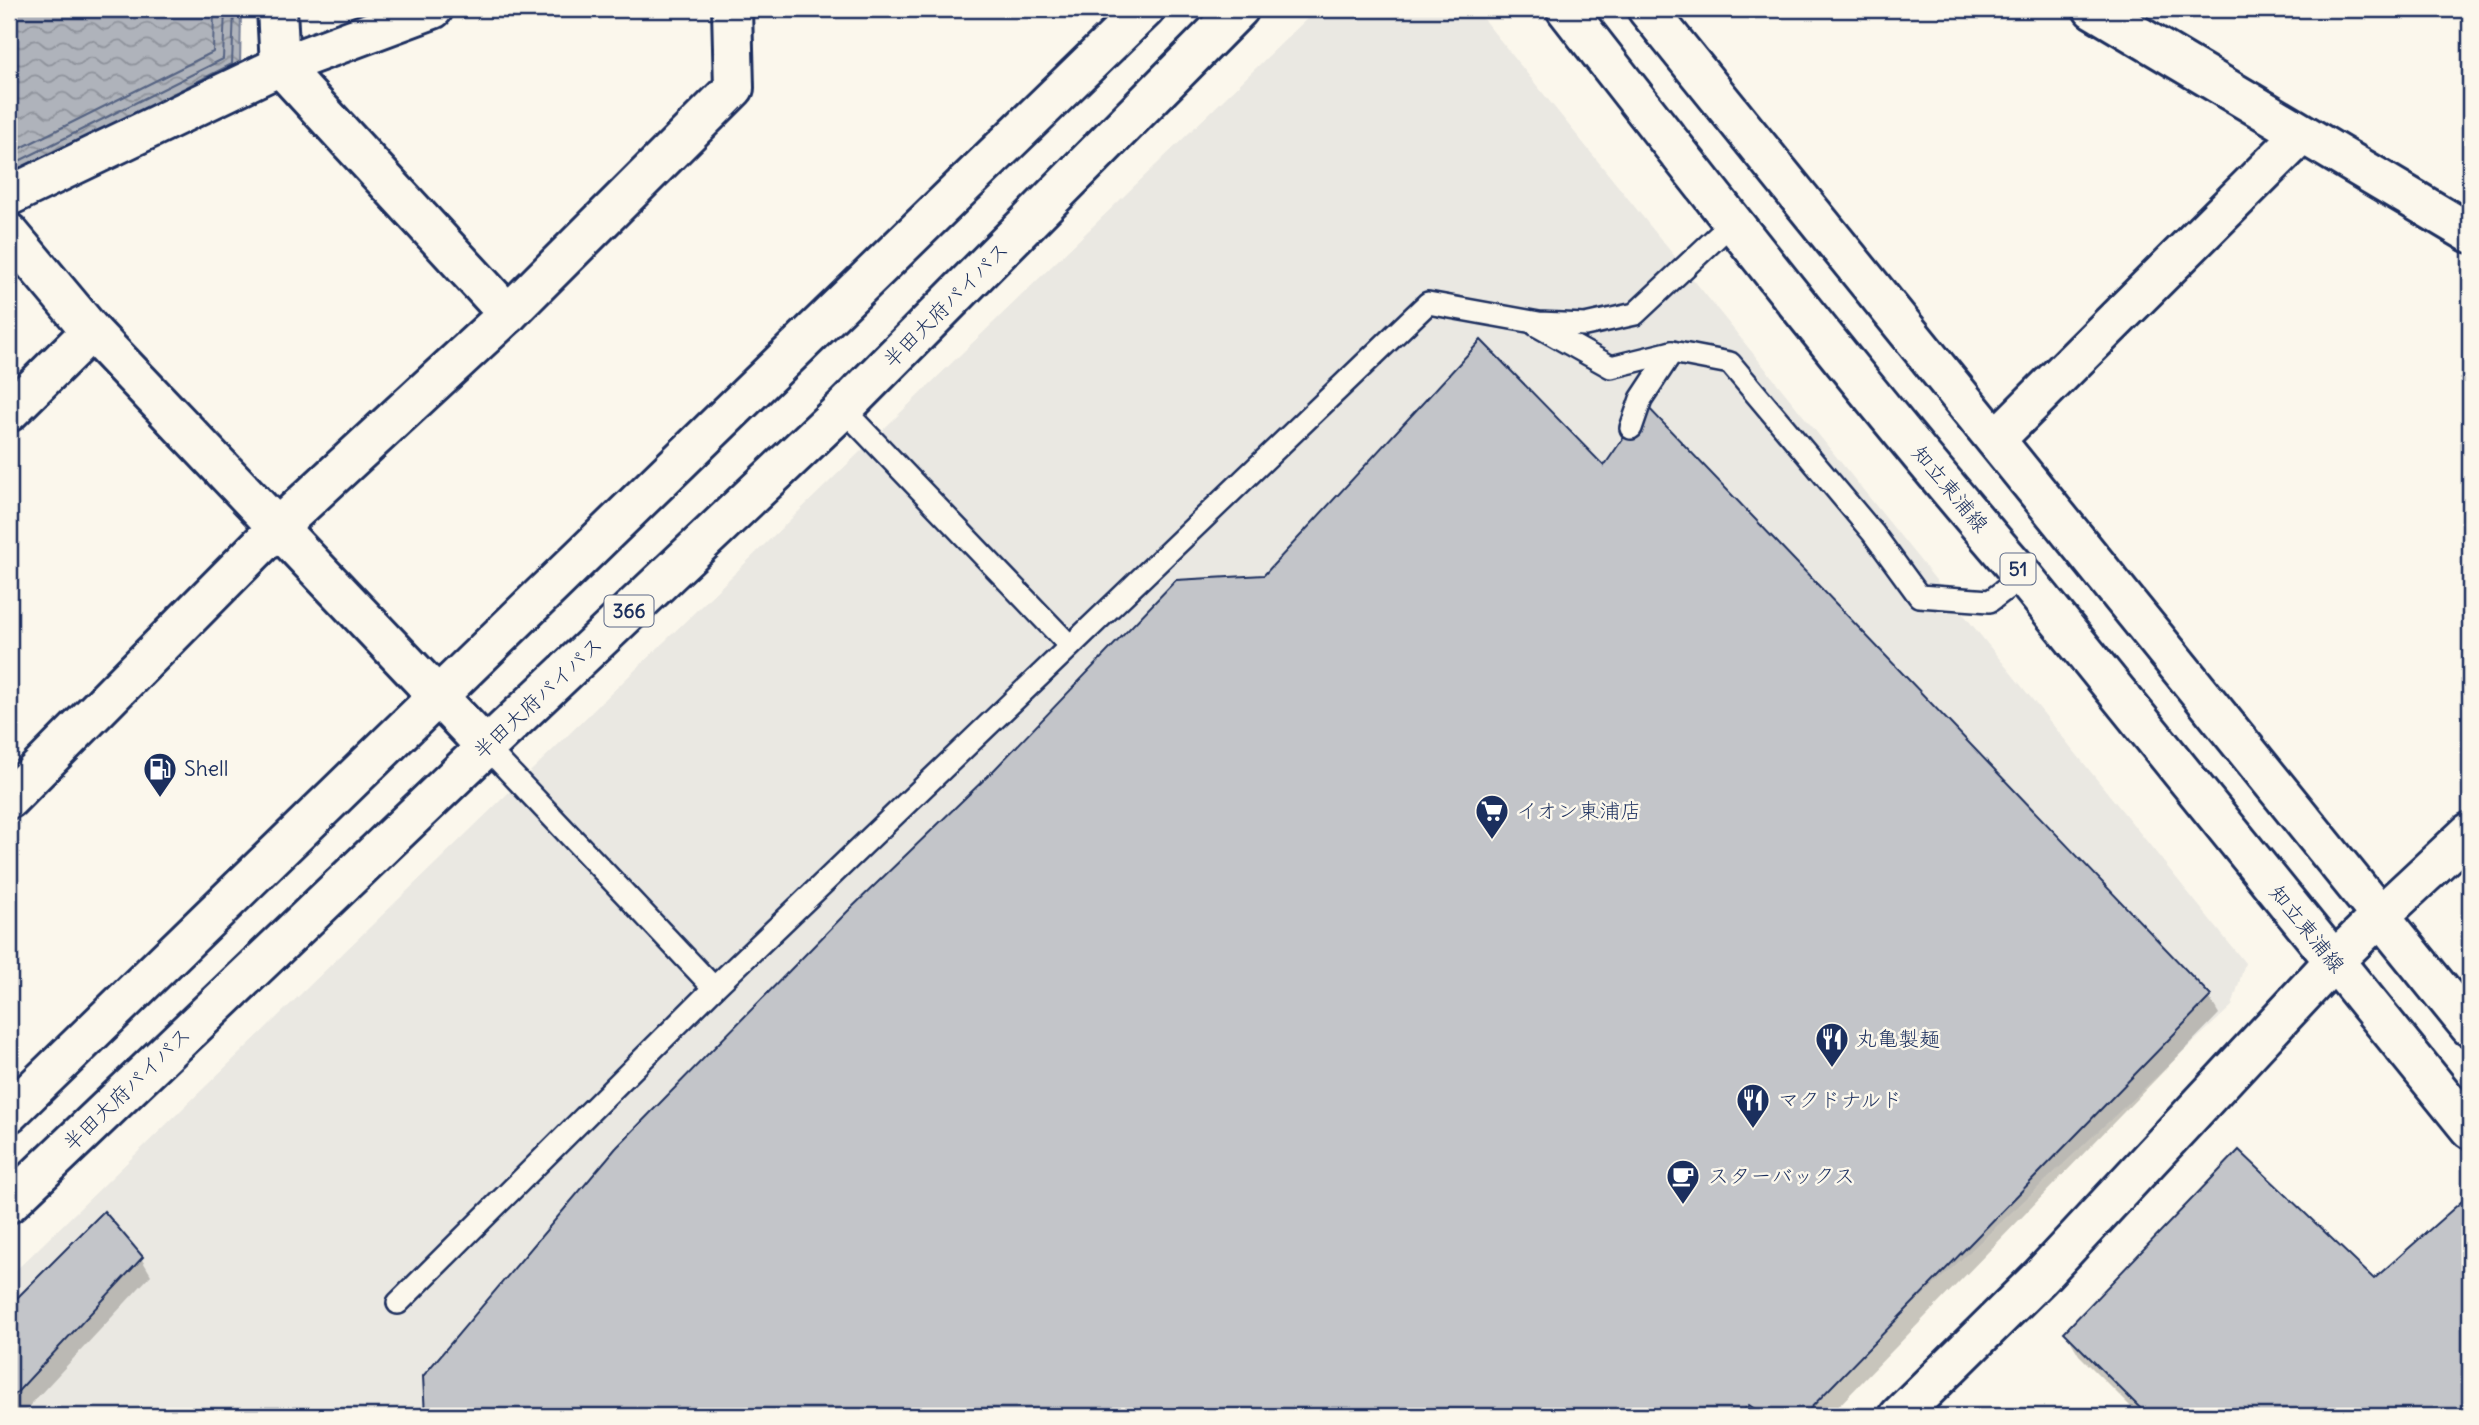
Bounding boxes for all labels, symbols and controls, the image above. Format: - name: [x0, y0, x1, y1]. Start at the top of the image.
- street label: 半田大府パイパス: [877, 236, 1014, 373]
- street label: 知立東浦線: [1906, 440, 1994, 538]
- road number: 51: [2000, 554, 2036, 584]
- road number: 366: [604, 596, 654, 626]
- street label: 半田大府パイパス: [467, 631, 608, 765]
- fuel station icon: Shell: [141, 750, 179, 799]
- place label: Shell: [184, 755, 229, 782]
- supermarket icon: イオン東浦店: [1473, 792, 1511, 841]
- place label: イオン東浦店: [1516, 797, 1641, 824]
- street label: 知立東浦線: [2264, 879, 2351, 978]
- restaurant icon: 丸亀製麺: [1813, 1020, 1851, 1069]
- street label: 半田大府パイパス: [57, 1021, 196, 1157]
- place label: 丸亀製麺: [1856, 1025, 1940, 1052]
- restaurant icon: マクドナルド: [1734, 1081, 1772, 1130]
- place label: マクドナルド: [1778, 1086, 1902, 1113]
- cafe icon: スターバックス: [1664, 1157, 1702, 1206]
- place label: スターバックス: [1708, 1162, 1855, 1189]

